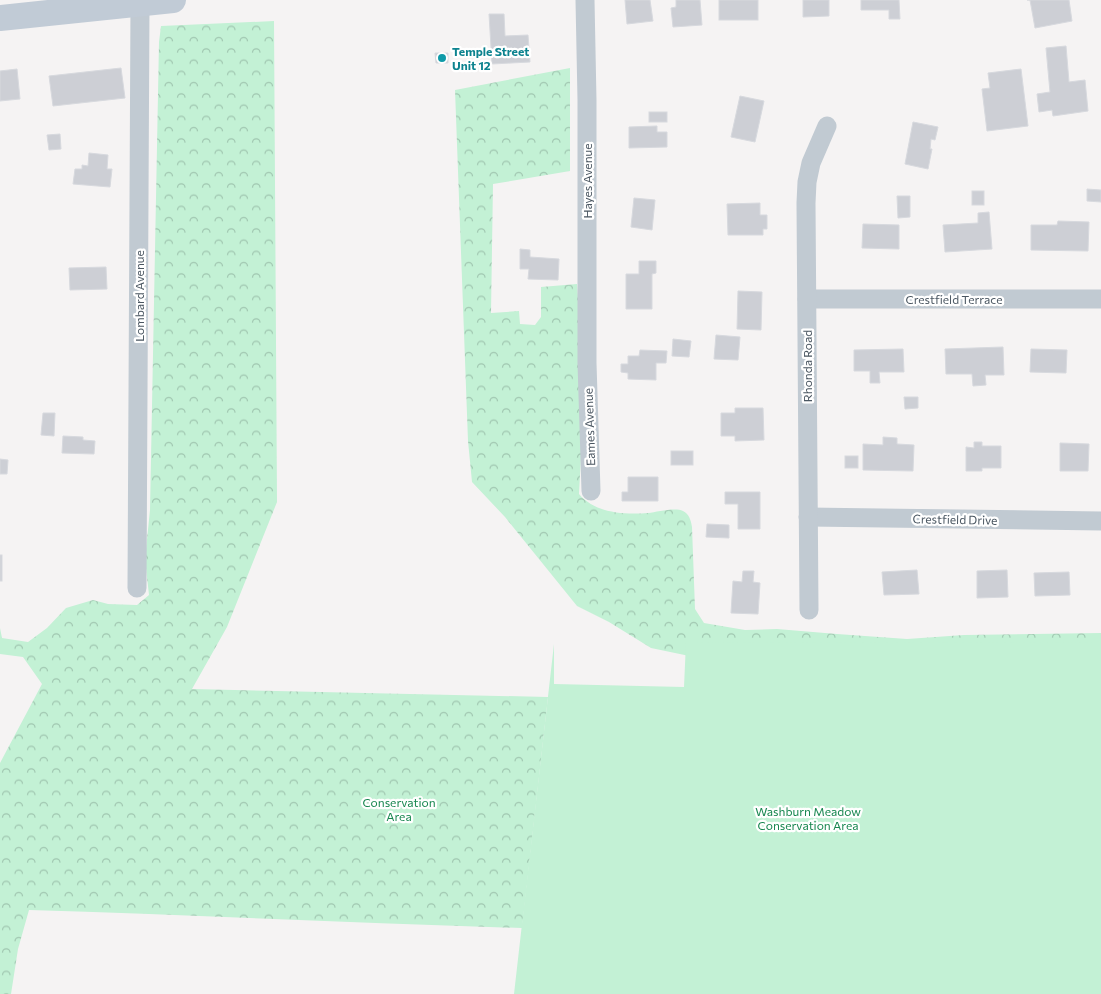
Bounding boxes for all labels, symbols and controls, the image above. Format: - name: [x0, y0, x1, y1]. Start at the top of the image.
- place label: Temple Street Unit 12: [452, 44, 529, 72]
- marker: Temple Street Unit 12: [436, 52, 448, 64]
- street label: Hayes Avenue: [580, 143, 594, 219]
- street label: Lombard Avenue: [132, 250, 146, 342]
- street label: Crestfield Terrace: [905, 292, 1003, 306]
- street label: Rhonda Road: [800, 330, 814, 402]
- street label: Eames Avenue: [581, 388, 597, 466]
- street label: Crestfield Drive: [912, 511, 998, 527]
- park label: Conservation Area: [362, 795, 436, 823]
- park label: Washburn Meadow Conservation Area: [755, 804, 861, 832]

